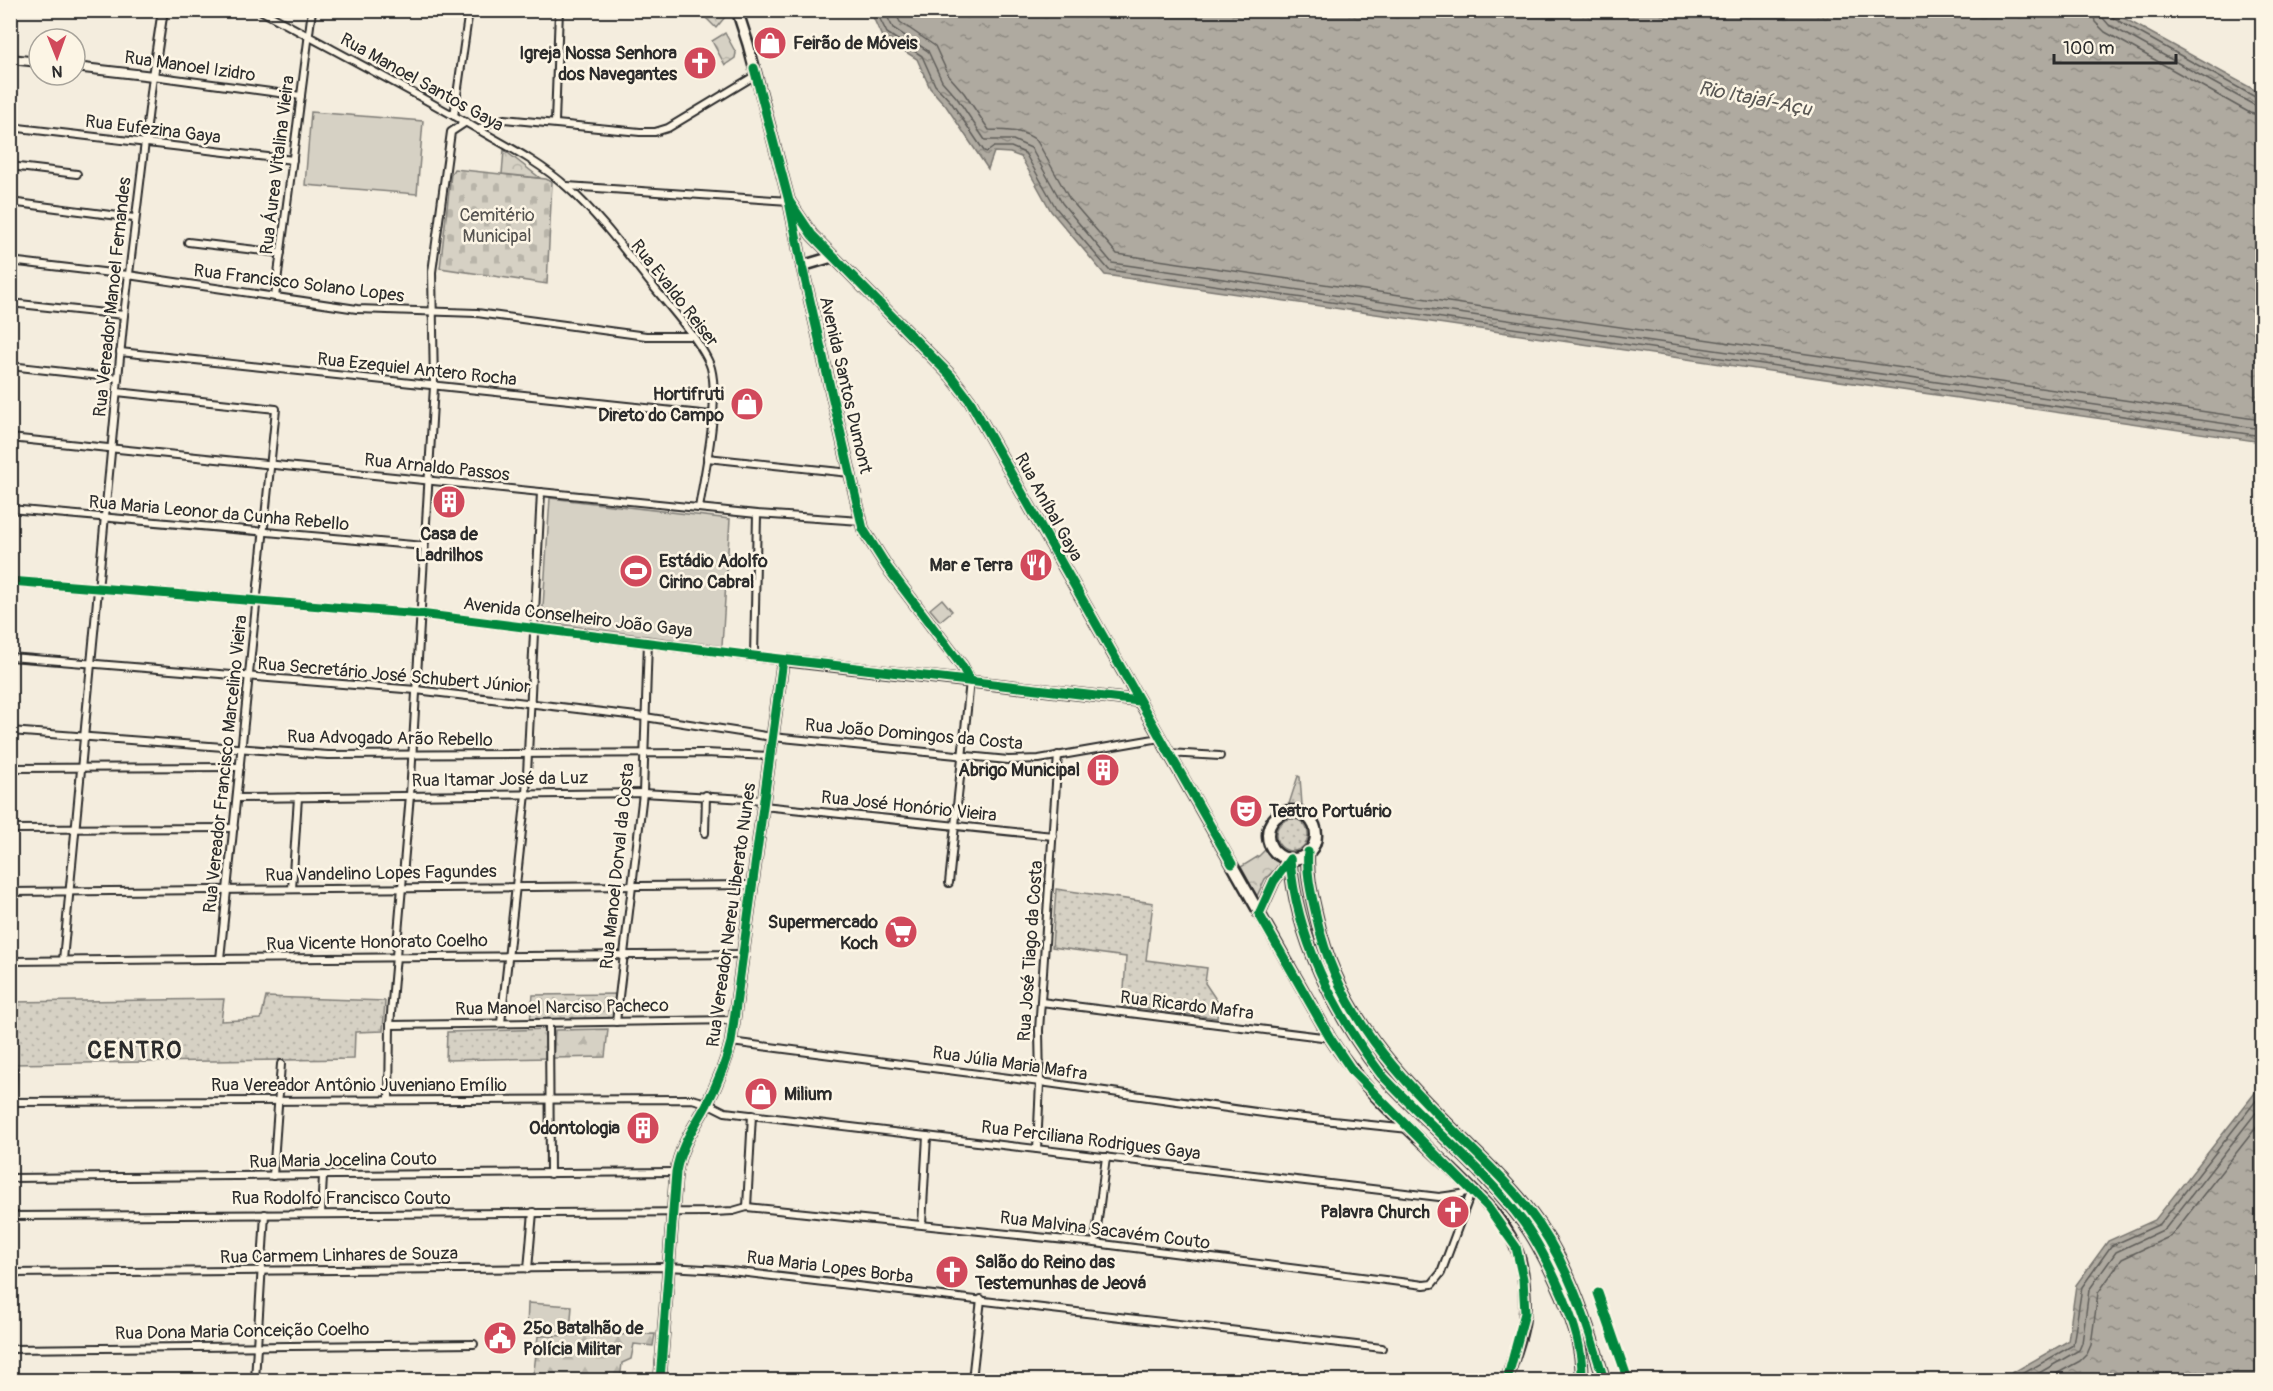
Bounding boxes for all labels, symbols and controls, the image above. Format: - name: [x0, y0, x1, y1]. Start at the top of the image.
- shop icon: Feirão de Móveis: [752, 25, 788, 61]
- north arrow: [27, 27, 87, 87]
- scale bar: [2054, 27, 2176, 65]
- street label: Rua Manoel Santos Gaya: [336, 28, 508, 137]
- place label: Feirão de Móveis: [793, 32, 918, 55]
- text: 100 m: [2063, 37, 2115, 60]
- place label: Igreja Nossa Senhora dos Navegantes: [519, 42, 678, 86]
- church icon: Igreja Nossa Senhora dos Navegantes: [682, 45, 718, 81]
- street label: Rua Manoel Izidro: [123, 46, 257, 87]
- text: N: [51, 61, 63, 81]
- street label: Rua Áurea Vitalina Vieira: [255, 74, 300, 256]
- water label: Rio Itajaí-Açu: [1696, 75, 1815, 122]
- street label: Rua Eufezina Gaya: [84, 110, 222, 149]
- street label: Rua Vereador Manoel Fernandes: [88, 176, 137, 418]
- park label: Cemitério Municipal: [459, 204, 535, 248]
- street label: Rua Evaldo Reiser: [626, 235, 724, 352]
- street label: Rua Francisco Solano Lopes: [192, 259, 406, 308]
- street label: Avenida Santos Dumont: [814, 294, 877, 477]
- street label: Rua Ezequiel Antero Rocha: [316, 348, 518, 391]
- place label: Hortifruti Direto do Campo: [598, 383, 724, 427]
- shop icon: Hortifruti Direto do Campo: [729, 386, 765, 422]
- street label: Rua Arnaldo Passos: [363, 448, 511, 487]
- street label: Rua Aníbal Gaya: [1009, 449, 1088, 565]
- building icon: Casa de Ladrilhos: [431, 484, 467, 520]
- street label: Rua Maria Leonor da Cunha Rebello: [88, 491, 351, 536]
- place label: Casa de Ladrilhos: [415, 523, 484, 567]
- restaurant icon: Mar e Terra: [1018, 547, 1054, 583]
- place label: Estádio Adolfo Cirino Cabral: [659, 550, 768, 594]
- sports icon: Estádio Adolfo Cirino Cabral: [618, 553, 654, 589]
- place label: Mar e Terra: [930, 554, 1014, 577]
- street label: Avenida Conselheiro João Gaya: [462, 592, 694, 643]
- street label: Rua Vereador Francisco Marcelino Vieira: [198, 614, 253, 914]
- street label: Rua Secretário José Schubert Júnior: [257, 652, 532, 699]
- street label: Rua João Domingos da Costa: [804, 714, 1024, 755]
- street label: Rua Advogado Arão Rebello: [287, 725, 493, 752]
- building icon: Abrigo Municipal: [1085, 752, 1121, 788]
- place label: Abrigo Municipal: [958, 759, 1080, 782]
- street label: Rua Manoel Dorval da Costa: [595, 762, 640, 970]
- street label: Rua Itamar José da Luz: [412, 766, 589, 793]
- street label: Rua Vereador Nereu Liberato Nunes: [702, 781, 761, 1049]
- street label: Rua José Honório Vieira: [820, 786, 998, 827]
- theatre icon: Teatro Portuário: [1228, 793, 1264, 829]
- place label: Teatro Portuário: [1268, 800, 1392, 823]
- street label: Rua Vandelino Lopes Fagundes: [265, 860, 497, 887]
- street label: Rua José Tiago da Costa: [1013, 860, 1048, 1042]
- place label: Supermercado Koch: [768, 911, 879, 955]
- supermarket icon: Supermercado Koch: [883, 914, 919, 950]
- street label: Rua Vicente Honorato Coelho: [266, 929, 488, 956]
- street label: Rua Ricardo Mafra: [1119, 986, 1255, 1025]
- street label: Rua Manoel Narciso Pacheco: [455, 994, 669, 1021]
- district label: CENTRO: [87, 1036, 183, 1065]
- street label: Rua Júlia Maria Mafra: [931, 1041, 1089, 1086]
- street label: Rua Vereador Antônio Juveniano Emílio: [211, 1074, 507, 1097]
- shop icon: Milium: [743, 1076, 779, 1112]
- place label: Milium: [784, 1083, 832, 1106]
- building icon: Odontologia: [625, 1110, 661, 1146]
- street label: Rua Perciliana Rodrigues Gaya: [980, 1116, 1202, 1165]
- place label: Odontologia: [529, 1117, 621, 1140]
- street label: Rua Maria Jocelina Couto: [249, 1147, 437, 1174]
- street label: Rua Rodolfo Francisco Couto: [231, 1187, 451, 1210]
- church icon: Palavra Church: [1435, 1194, 1471, 1230]
- place label: Palavra Church: [1320, 1201, 1431, 1224]
- street label: Rua Malvina Sacavém Couto: [998, 1206, 1212, 1255]
- street label: Rua Carmem Linhares de Souza: [220, 1242, 458, 1269]
- street label: Rua Maria Lopes Borba: [745, 1246, 915, 1289]
- place label: Salão do Reino das Testemunhas de Jeová: [974, 1251, 1147, 1295]
- church icon: Salão do Reino das Testemunhas de Jeová: [934, 1254, 970, 1290]
- place label: 25º Batalhão de Polícia Militar: [523, 1317, 645, 1361]
- street label: Rua Dona Maria Conceição Coelho: [115, 1318, 370, 1345]
- public building icon: 25º Batalhão de Polícia Militar: [482, 1320, 518, 1356]

